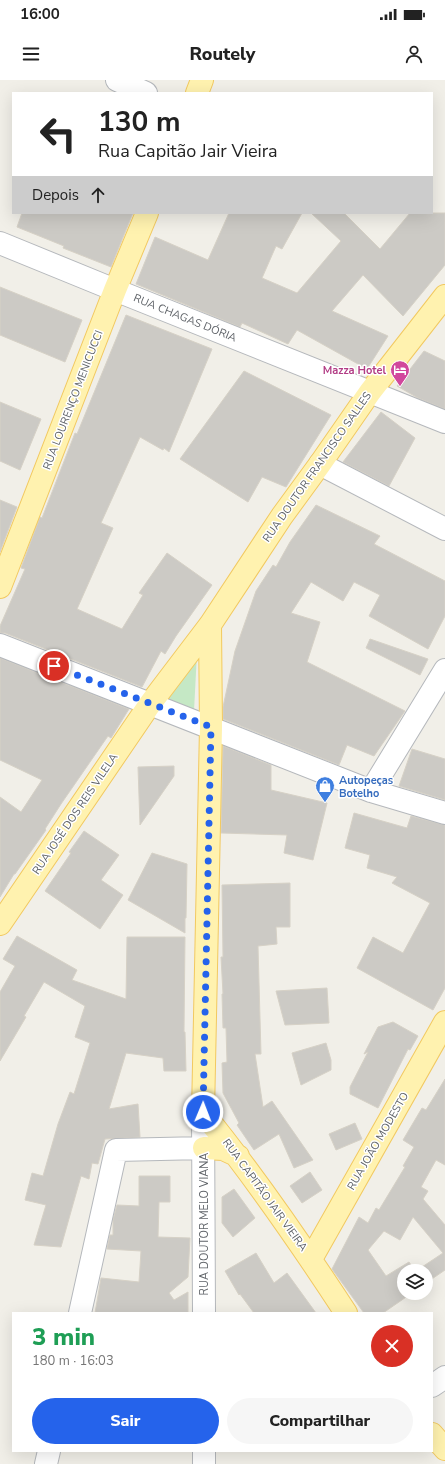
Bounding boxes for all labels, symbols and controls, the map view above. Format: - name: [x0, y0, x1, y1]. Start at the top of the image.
- text: 16:00: [20, 4, 60, 24]
- text: Routely: [190, 42, 255, 66]
- icon: menu: [20, 43, 42, 65]
- icon: person: [403, 43, 425, 65]
- text: 130 m: [98, 103, 181, 141]
- icon: left: [32, 108, 84, 160]
- text: Rua Capitão Jair Vieira: [98, 139, 278, 163]
- icon: ahead: [87, 184, 109, 206]
- text: Depois: [32, 185, 79, 205]
- street label: RUA CHAGAS DÓRIA: [131, 289, 239, 346]
- street label: RUA LOURENÇO MENICUCCI: [39, 328, 107, 472]
- hotel icon: Mazza Hotel: [389, 359, 411, 387]
- place label: Mazza Hotel: [323, 363, 386, 378]
- street label: RUA DOUTOR FRANCISCO SALLES: [259, 389, 375, 545]
- pin: [37, 649, 71, 683]
- icon: arrive: [43, 655, 65, 677]
- street label: RUA JOSÉ DOS REIS VILELA: [28, 750, 121, 878]
- place label: Autopeças Botelho: [339, 773, 393, 801]
- shop icon: Autopeças Botelho: [314, 775, 336, 803]
- street label: RUA JOÃO MODESTO: [344, 1089, 412, 1193]
- position arrow: [182, 1091, 224, 1133]
- street label: RUA CAPITÃO JAIR VIEIRA: [219, 1136, 311, 1254]
- street label: RUA DOUTOR MELO VIANA: [197, 1153, 212, 1295]
- map controls: [397, 1264, 433, 1300]
- button: layers: [397, 1264, 433, 1300]
- text: 3 min: [32, 1321, 95, 1353]
- button: close: [371, 1325, 413, 1367]
- text: 180 m · 16:03: [32, 1352, 114, 1370]
- button: Sair: [32, 1398, 219, 1444]
- button: Compartilhar: [227, 1398, 413, 1444]

